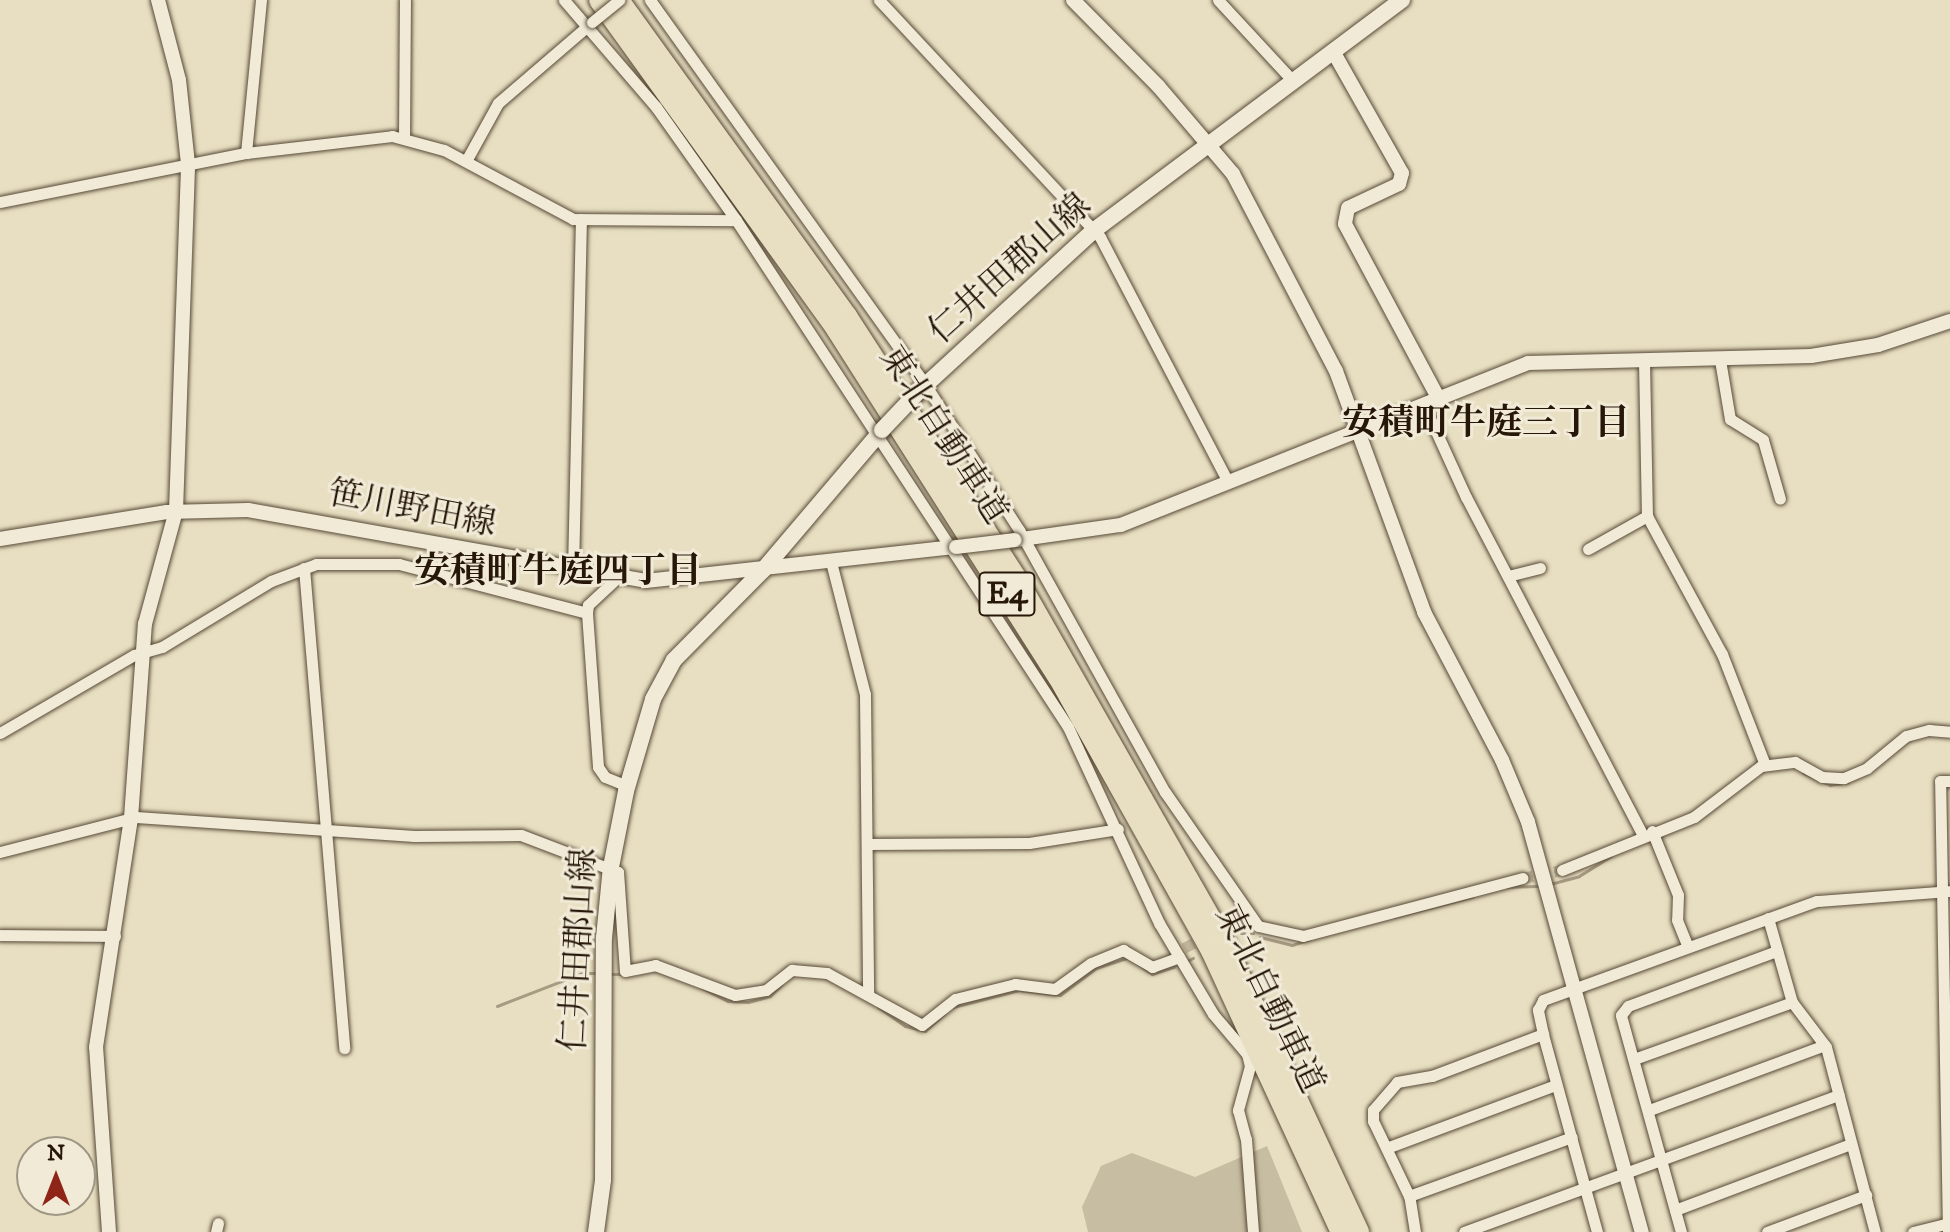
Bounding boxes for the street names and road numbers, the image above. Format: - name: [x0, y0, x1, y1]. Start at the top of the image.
- street label: 仁井田郡山線: [921, 186, 1099, 352]
- street label: 東北自動車道: [870, 338, 1016, 532]
- street label: 笹川野田線: [325, 473, 499, 545]
- road number: E4: [977, 566, 1037, 622]
- street label: 仁井田郡山線: [553, 847, 605, 1053]
- street label: 東北自動車道: [1206, 898, 1332, 1100]

